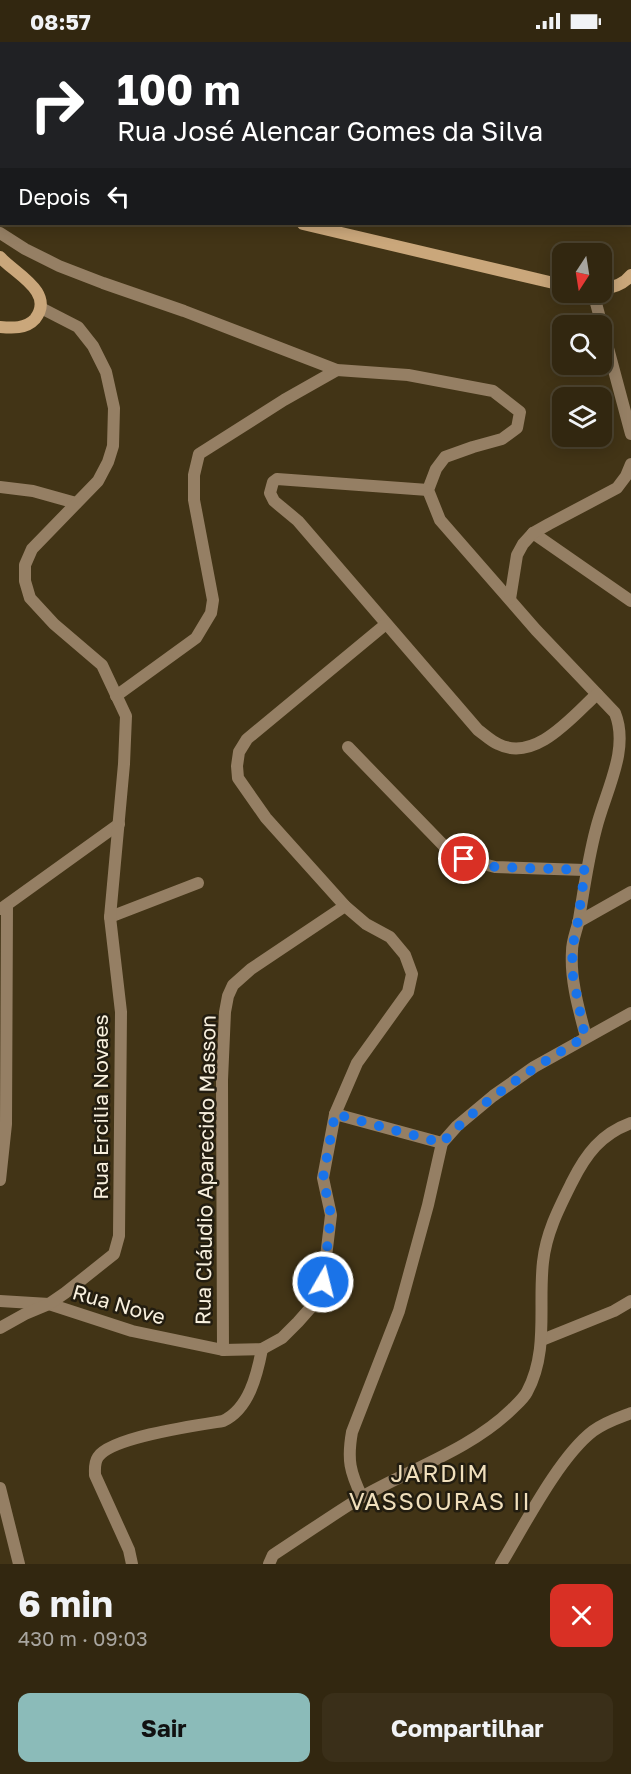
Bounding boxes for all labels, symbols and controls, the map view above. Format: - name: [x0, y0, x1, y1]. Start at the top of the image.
- text: 08:57: [30, 8, 91, 35]
- text: 100 m: [117, 64, 240, 114]
- icon: right: [18, 66, 96, 144]
- text: Rua José Alencar Gomes da Silva: [117, 115, 543, 147]
- icon: left: [102, 180, 135, 213]
- text: Depois: [18, 183, 90, 210]
- north arrow: [552, 243, 612, 303]
- map controls: [552, 243, 612, 447]
- button: search: [552, 315, 612, 375]
- button: layers: [552, 387, 612, 447]
- pin: [438, 833, 489, 884]
- icon: arrive: [447, 842, 480, 875]
- street label: Rua Ercilia Novaes: [87, 1014, 113, 1200]
- street label: Rua Cláudio Aparecido Masson: [189, 1015, 221, 1325]
- position arrow: [291, 1250, 355, 1314]
- street label: Rua Nove: [70, 1278, 168, 1330]
- district label: JARDIM VASSOURAS II: [349, 1458, 531, 1515]
- text: 6 min: [18, 1582, 113, 1625]
- button: close: [550, 1584, 613, 1647]
- text: 430 m · 09:03: [18, 1626, 148, 1650]
- button: Sair: [18, 1693, 310, 1762]
- button: Compartilhar: [322, 1693, 613, 1762]

